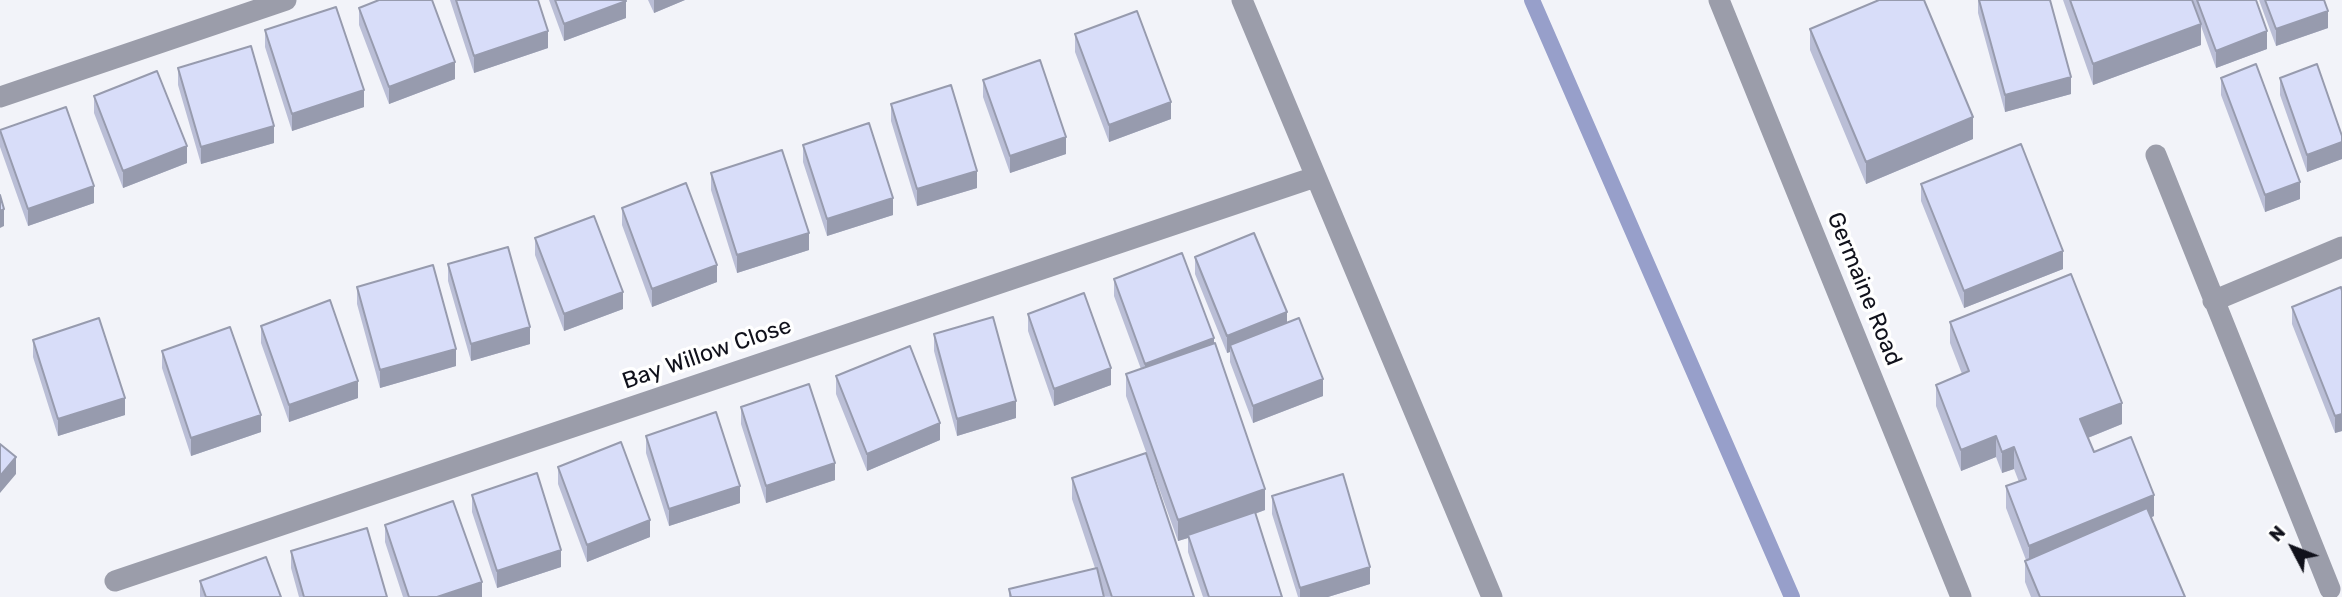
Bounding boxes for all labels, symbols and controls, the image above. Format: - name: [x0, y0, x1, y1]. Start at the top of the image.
- street label: Germaine Road: [1821, 208, 1907, 370]
- street label: Bay Willow Close: [619, 312, 795, 396]
- north arrow: [2258, 513, 2328, 583]
- text: N: [2264, 521, 2290, 546]

